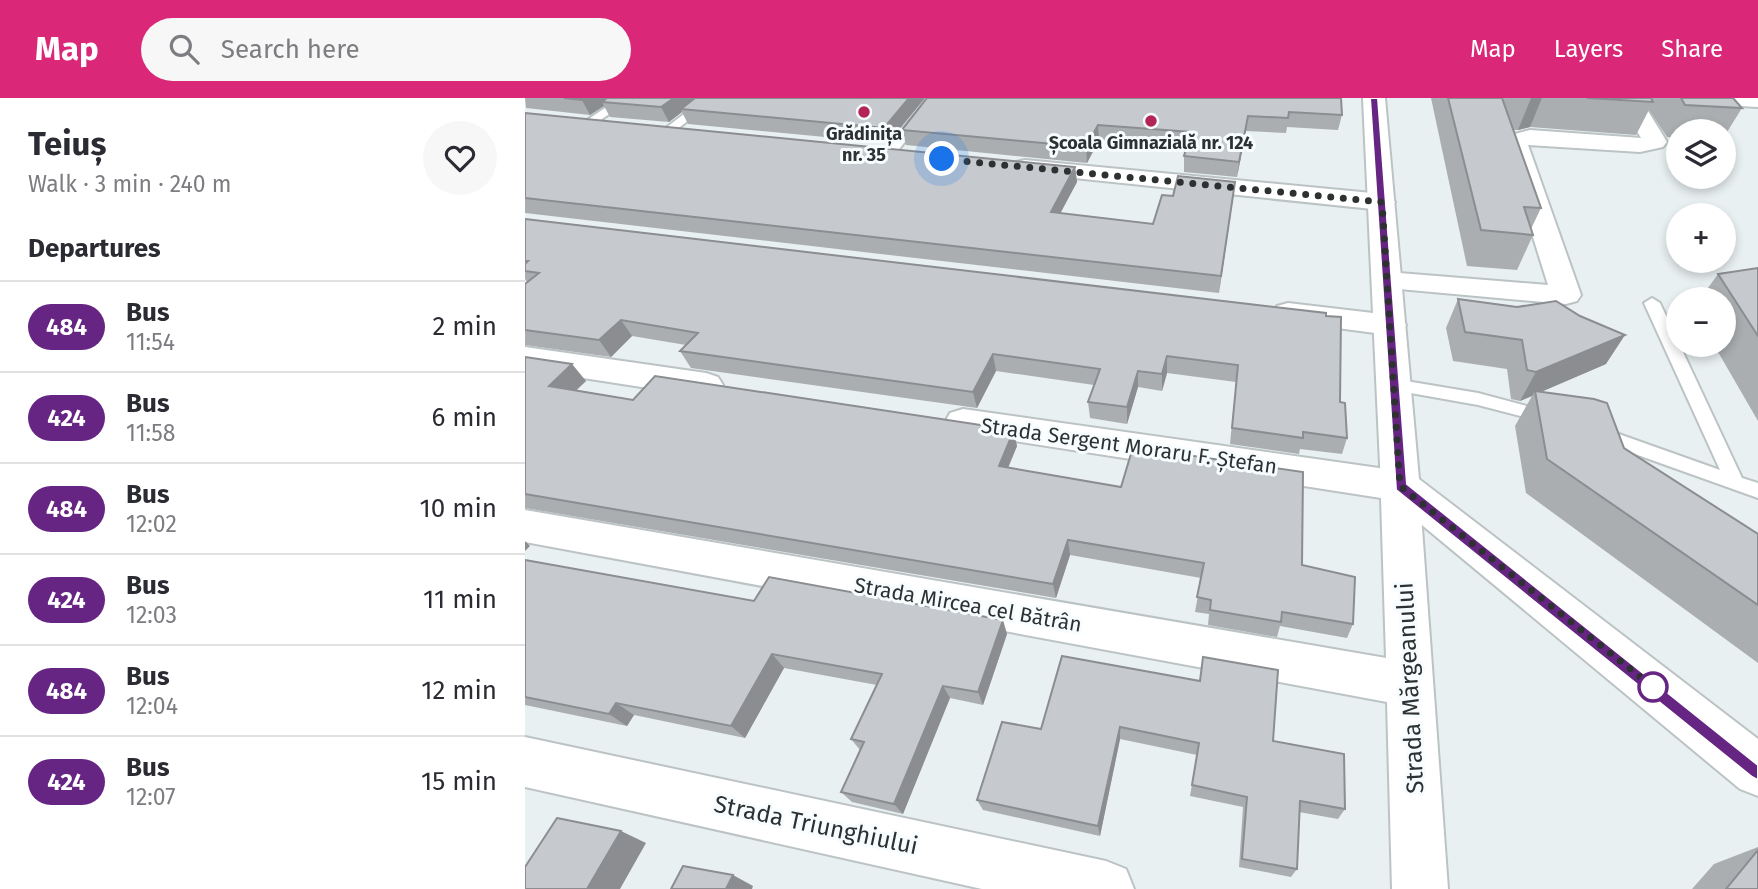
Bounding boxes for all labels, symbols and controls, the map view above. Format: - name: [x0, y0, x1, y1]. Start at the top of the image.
- search box: [141, 18, 631, 81]
- text: Map: [35, 29, 99, 69]
- icon: search: [165, 30, 203, 68]
- text: Search here: [221, 34, 360, 65]
- text: Map: [1470, 35, 1516, 63]
- text: Layers: [1554, 35, 1623, 63]
- text: Share: [1661, 35, 1723, 63]
- marker: Grădinița nr. 35: [856, 104, 872, 120]
- marker: Școala Gimnazială nr. 124: [1143, 113, 1159, 129]
- map controls: [1666, 119, 1736, 357]
- button: layers: [1666, 119, 1736, 189]
- button: heart: [423, 121, 497, 195]
- place label: Grădinița nr. 35: [826, 123, 902, 166]
- text: Teiuș: [28, 124, 106, 164]
- place label: Școala Gimnazială nr. 124: [1049, 132, 1253, 155]
- your location: [924, 141, 959, 176]
- text: Walk · 3 min · 240 m: [28, 170, 231, 198]
- button: +: [1666, 203, 1736, 273]
- text: Departures: [28, 233, 161, 264]
- button: −: [1666, 287, 1736, 357]
- text: Bus: [126, 297, 169, 328]
- text: 2 min: [432, 311, 497, 342]
- text: 484: [46, 313, 87, 341]
- text: 11:54: [126, 328, 175, 356]
- text: Bus: [126, 388, 169, 419]
- text: 6 min: [431, 402, 497, 433]
- text: 424: [47, 404, 86, 432]
- street label: Strada Sergent Moraru F. Ștefan: [979, 412, 1279, 480]
- text: 11:58: [126, 419, 175, 447]
- text: Bus: [126, 479, 169, 510]
- text: 10 min: [419, 493, 497, 524]
- text: 484: [46, 495, 87, 523]
- text: 12:02: [126, 510, 177, 538]
- text: Bus: [126, 570, 169, 601]
- street label: Strada Mircea cel Bătrân: [852, 572, 1084, 638]
- street label: Strada Mărgeanului: [1390, 582, 1430, 794]
- text: 11 min: [423, 584, 497, 615]
- text: 424: [47, 586, 86, 614]
- text: 12:03: [126, 601, 177, 629]
- text: Bus: [126, 661, 169, 692]
- unlabelled marker: [1638, 672, 1668, 702]
- text: 12 min: [421, 675, 497, 706]
- text: 484: [46, 677, 87, 705]
- text: 12:04: [126, 692, 178, 720]
- text: Bus: [126, 752, 169, 783]
- text: 15 min: [421, 766, 497, 797]
- text: 424: [47, 768, 86, 796]
- text: 12:07: [126, 783, 175, 811]
- street label: Strada Triunghiului: [711, 790, 921, 860]

